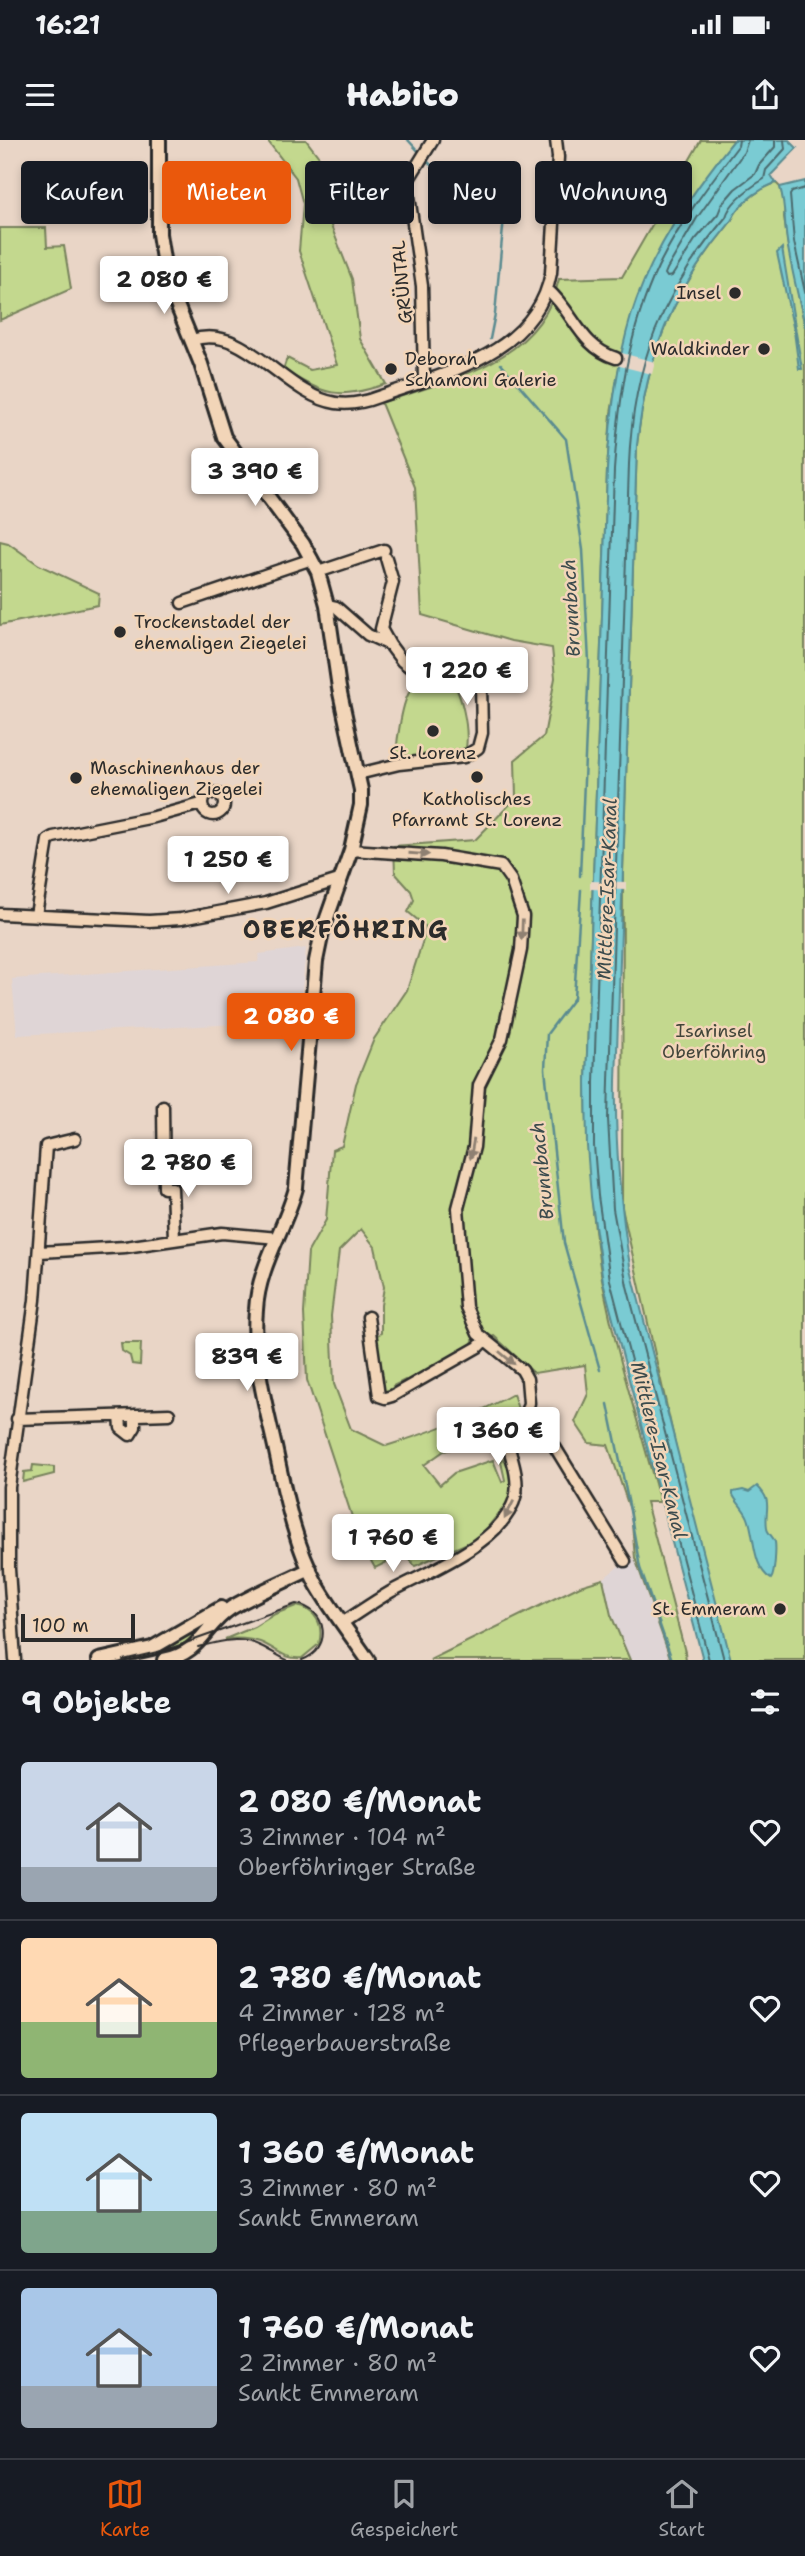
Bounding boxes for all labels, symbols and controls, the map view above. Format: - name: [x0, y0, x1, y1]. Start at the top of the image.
- text: 16:21: [35, 7, 100, 42]
- text: Habito: [346, 73, 459, 116]
- icon: menu: [21, 76, 59, 114]
- icon: share: [746, 76, 784, 114]
- chip: Kaufen: [21, 161, 148, 224]
- chip: Mieten: [162, 161, 291, 224]
- chip: Filter: [305, 161, 414, 224]
- chip: Neu: [428, 161, 521, 224]
- chip: Wohnung: [535, 161, 692, 224]
- street label: GRÜNTAL: [386, 239, 418, 325]
- pin: 2 080 €: [99, 256, 229, 316]
- text: 2 080 €: [116, 264, 212, 294]
- place label: Insel: [676, 281, 722, 305]
- marker: Insel: [727, 285, 743, 301]
- place label: Waldkinder: [650, 337, 750, 361]
- marker: Waldkinder: [756, 341, 772, 357]
- place label: Deborah Schamoni Galerie: [405, 347, 557, 392]
- marker: Deborah Schamoni Galerie: [383, 361, 399, 377]
- pin: 3 390 €: [190, 448, 320, 508]
- text: 3 390 €: [207, 456, 303, 486]
- water label: Brunnbach: [556, 558, 586, 658]
- place label: Trockenstadel der ehemaligen Ziegelei: [134, 610, 307, 655]
- marker: Trockenstadel der ehemaligen Ziegelei: [112, 624, 128, 640]
- pin: 1 220 €: [402, 648, 532, 707]
- text: 1 220 €: [422, 655, 512, 685]
- marker: St. Lorenz: [425, 723, 441, 739]
- place label: St. Lorenz: [389, 741, 477, 765]
- place label: Maschinenhaus der ehemaligen Ziegelei: [90, 756, 263, 801]
- marker: Katholisches Pfarramt St. Lorenz: [469, 769, 485, 785]
- marker: Maschinenhaus der ehemaligen Ziegelei: [68, 770, 84, 786]
- place label: Katholisches Pfarramt St. Lorenz: [392, 787, 562, 832]
- water label: Mittlere-Isar-Kanal: [591, 798, 623, 980]
- pin: 1 250 €: [163, 836, 293, 896]
- text: 1 250 €: [184, 844, 272, 874]
- one-way arrow: [408, 849, 430, 860]
- district label: OBERFÖHRING: [243, 914, 449, 946]
- one-way arrow: [517, 919, 528, 941]
- pin: 2 080 €: [226, 993, 356, 1053]
- text: 2 080 €: [243, 1001, 339, 1031]
- park label: Isarinsel Oberföhring: [662, 1019, 766, 1064]
- water label: Brunnbach: [524, 1121, 560, 1221]
- one-way arrow: [466, 1138, 477, 1160]
- pin: 2 780 €: [123, 1140, 253, 1199]
- text: 2 780 €: [140, 1147, 236, 1177]
- pin: 839 €: [198, 1334, 296, 1393]
- text: 839 €: [211, 1341, 283, 1371]
- one-way arrow: [498, 1350, 516, 1366]
- water label: Mittlere-Isar-Kanal: [625, 1359, 693, 1541]
- pin: 1 360 €: [433, 1408, 563, 1467]
- text: 1 360 €: [453, 1415, 543, 1445]
- one-way arrow: [503, 1500, 514, 1520]
- pin: 1 760 €: [328, 1514, 458, 1574]
- text: 1 760 €: [348, 1522, 438, 1552]
- place label: St. Emmeram: [652, 1597, 766, 1621]
- marker: St. Emmeram: [772, 1601, 788, 1617]
- scale bar: [21, 1611, 135, 1643]
- text: 100 m: [32, 1613, 89, 1638]
- text: 9 Objekte: [21, 1682, 171, 1723]
- icon: filters: [746, 1683, 784, 1721]
- text: 2 080 €/Monat: [238, 1781, 481, 1822]
- icon: home: [77, 1790, 161, 1874]
- icon: heart: [746, 1813, 784, 1851]
- text: 3 Zimmer · 104 m²: [238, 1822, 446, 1852]
- text: Oberföhringer Straße: [238, 1852, 476, 1882]
- text: 2 780 €/Monat: [238, 1957, 481, 1998]
- icon: home: [77, 1966, 161, 2050]
- icon: heart: [746, 1989, 784, 2027]
- text: 4 Zimmer · 128 m²: [238, 1998, 445, 2028]
- text: Pflegerbauerstraße: [238, 2028, 452, 2058]
- text: 1 360 €/Monat: [238, 2132, 474, 2173]
- icon: home: [77, 2141, 161, 2225]
- icon: heart: [746, 2164, 784, 2202]
- text: 3 Zimmer · 80 m²: [238, 2173, 437, 2203]
- text: Sankt Emmeram: [238, 2203, 419, 2233]
- text: 1 760 €/Monat: [238, 2307, 474, 2348]
- icon: home: [77, 2316, 161, 2400]
- icon: heart: [746, 2339, 784, 2377]
- text: 2 Zimmer · 80 m²: [238, 2348, 437, 2378]
- text: Sankt Emmeram: [238, 2378, 419, 2408]
- tab: Karte: [100, 2475, 150, 2542]
- tab: Gespeichert: [350, 2475, 458, 2542]
- tab: Start: [658, 2475, 705, 2542]

